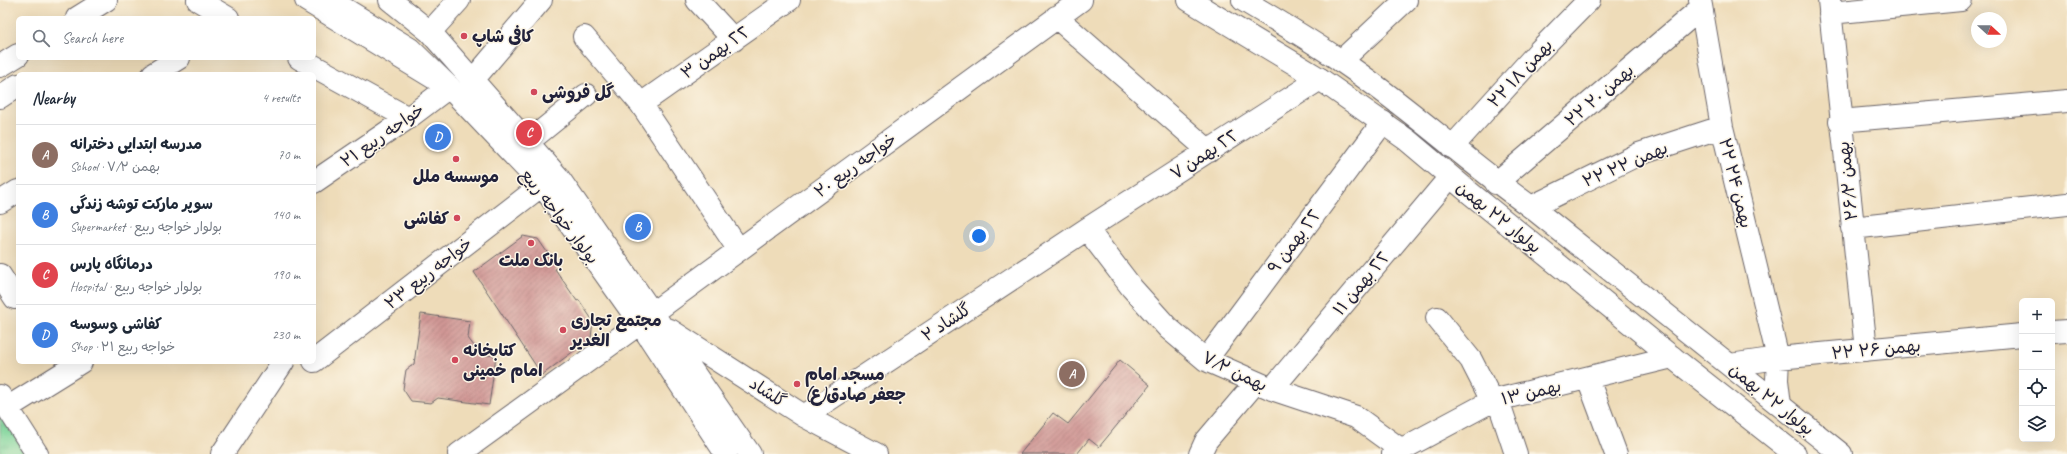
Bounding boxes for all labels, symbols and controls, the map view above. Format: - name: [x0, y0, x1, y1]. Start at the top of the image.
- north arrow: [1971, 12, 2007, 48]
- search box: [16, 16, 316, 60]
- street label: ٢٢ بهمن ۳: [677, 21, 754, 84]
- place label: کافی شاپ: [472, 25, 534, 47]
- icon: search: [30, 27, 52, 49]
- text: Search here: [62, 29, 123, 48]
- marker: کافی شاپ: [459, 31, 469, 41]
- street label: ۲۲ بهمن ۱۸: [1483, 35, 1557, 112]
- street label: ۲۲ بهمن ۲۰: [1560, 60, 1638, 131]
- place label: گل فروشی: [542, 82, 614, 104]
- marker: گل فروشی: [529, 87, 539, 97]
- text: Nearby: [32, 88, 75, 109]
- text: 4 results: [262, 90, 300, 106]
- street label: خواجه ربیع ۲۱: [336, 99, 429, 173]
- pin: C: [516, 118, 542, 148]
- pin: D: [425, 122, 451, 152]
- street label: ٢٢ بهمن ٧: [1166, 125, 1242, 184]
- street label: خواجه ربیع ۲۰: [810, 129, 901, 203]
- text: مدرسه ابتدایی دخترانه: [70, 135, 202, 154]
- street label: ۲۲ بهمن ۲۴: [1714, 136, 1757, 230]
- street label: ۲۲ بهمن ۲۲: [1579, 137, 1671, 192]
- street label: بهمن ۲۶/۲: [1833, 140, 1862, 222]
- text: A: [42, 147, 48, 163]
- text: 70 m: [278, 147, 300, 163]
- marker: موسسه ملل: [451, 154, 461, 164]
- text: School · بهمن ۷/۲: [70, 159, 160, 175]
- street label: بولوار خواجه ربیع: [515, 164, 603, 269]
- place label: موسسه ملل: [413, 166, 499, 188]
- street label: بولوار ۲۲ بهمن: [1451, 177, 1546, 259]
- text: سوپر مارکت توشه زندگی: [70, 195, 213, 214]
- street label: ٢٢ بهمن ۹: [1263, 205, 1326, 278]
- text: B: [42, 207, 48, 223]
- text: 140 m: [272, 207, 300, 223]
- place label: کفاشی: [404, 208, 449, 230]
- pin: B: [625, 212, 651, 242]
- marker: کفاشی: [452, 213, 462, 223]
- text: Supermarket · بولوار خواجه ربیع: [70, 219, 222, 235]
- your location: [969, 226, 989, 246]
- street label: خواجه ربیع ۲۳: [380, 233, 477, 315]
- marker: بانک ملت: [526, 238, 536, 248]
- street label: ٢٢ بهمن ١١: [1328, 247, 1394, 320]
- place label: بانک ملت: [499, 250, 563, 271]
- text: درمانگاه پارس: [70, 255, 153, 274]
- text: C: [42, 267, 48, 283]
- text: 190 m: [272, 267, 300, 283]
- text: Hospital · بولوار خواجه ربیع: [70, 279, 202, 295]
- map controls: [2019, 298, 2055, 442]
- button: +: [2019, 298, 2055, 334]
- street label: گلشاد ۲: [917, 299, 975, 346]
- place label: مجتمع تجاری الغدیر: [569, 310, 662, 351]
- text: کفاشی وسوسه: [70, 315, 162, 334]
- marker: مجتمع تجاری الغدیر: [558, 325, 568, 335]
- text: D: [41, 327, 49, 343]
- text: 230 m: [272, 327, 300, 343]
- button: −: [2019, 334, 2055, 370]
- street label: ۲۲ بهمن ۲۶: [1830, 335, 1922, 364]
- text: Shop · خواجه ربیع ۲۱: [70, 339, 175, 355]
- place label: کتابخانه امام خمینی: [463, 340, 543, 383]
- street label: بهمن ۷/۲: [1199, 347, 1271, 396]
- marker: کتابخانه امام خمینی: [450, 355, 460, 365]
- pin: A: [1059, 359, 1085, 389]
- street label: بولوار ۲۲ بهمن: [1724, 359, 1819, 441]
- place label: مسجد امام جعفر صادق(ع): [805, 364, 906, 406]
- button: locate: [2019, 370, 2055, 406]
- street label: گلشاد: [745, 373, 790, 412]
- street label: بهمن ۱۳: [1499, 375, 1563, 410]
- marker: مسجد امام جعفر صادق(ع): [792, 379, 802, 389]
- button: layers: [2019, 406, 2055, 442]

